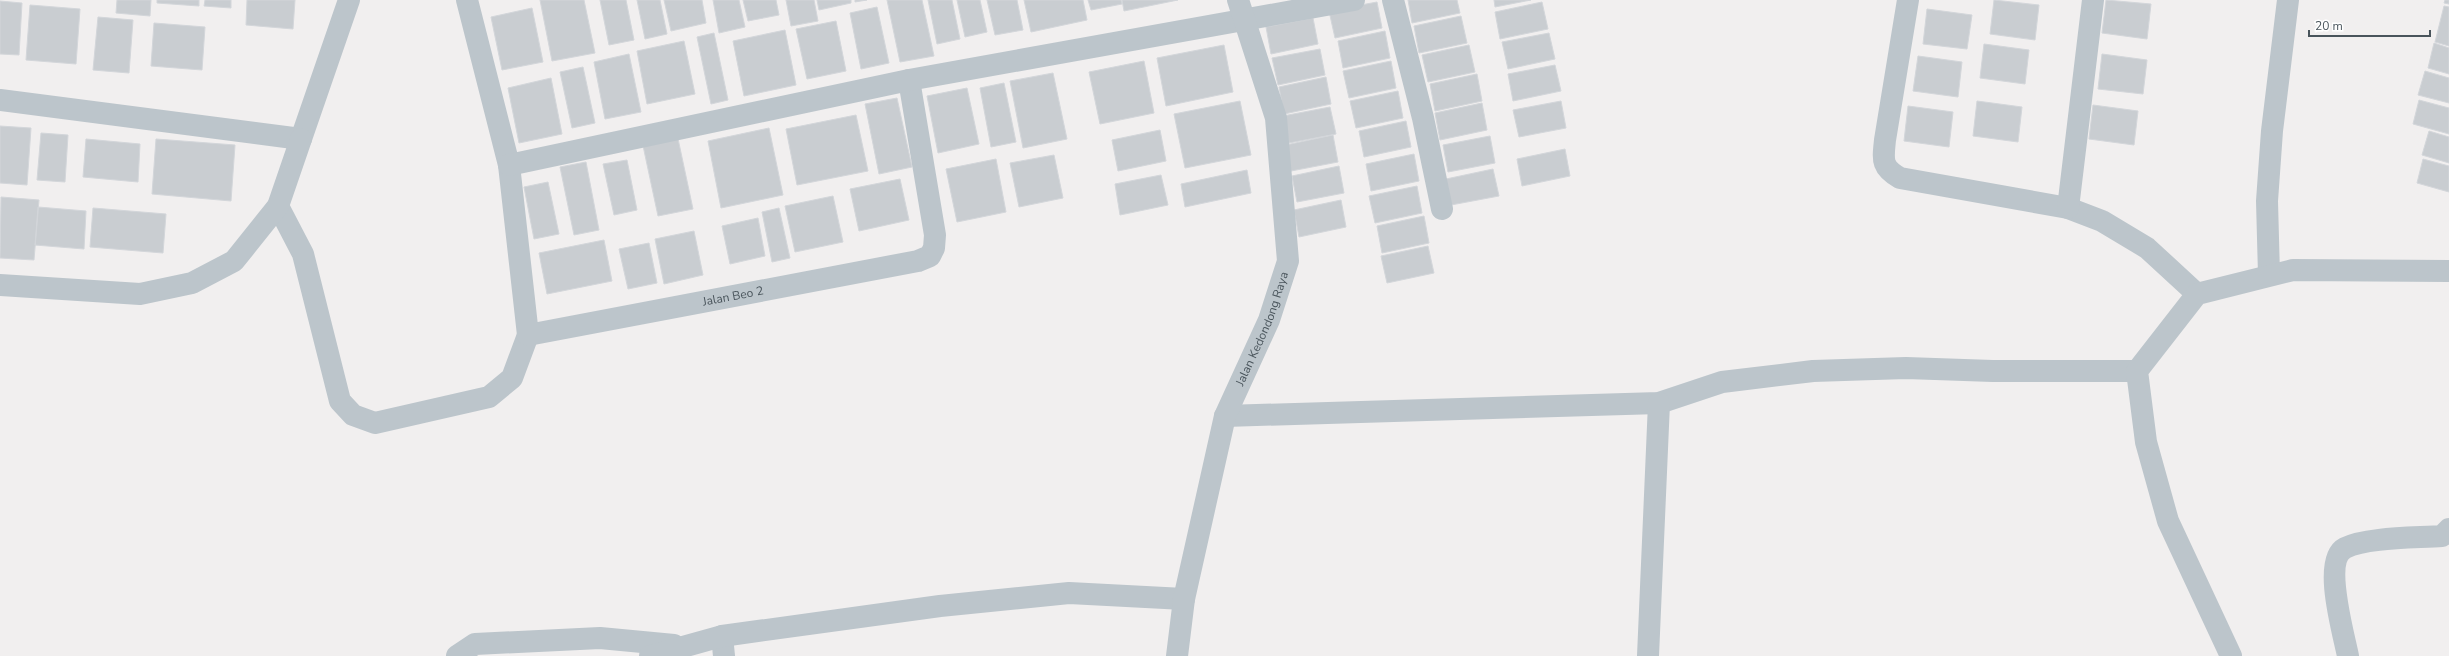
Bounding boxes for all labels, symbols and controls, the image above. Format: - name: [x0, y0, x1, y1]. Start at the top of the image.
- scale bar: [2309, 12, 2430, 38]
- text: 20 m: [2315, 18, 2343, 34]
- street label: Jalan Kedondong Raya: [1232, 270, 1292, 389]
- street label: Jalan Beo 2: [700, 282, 765, 310]

